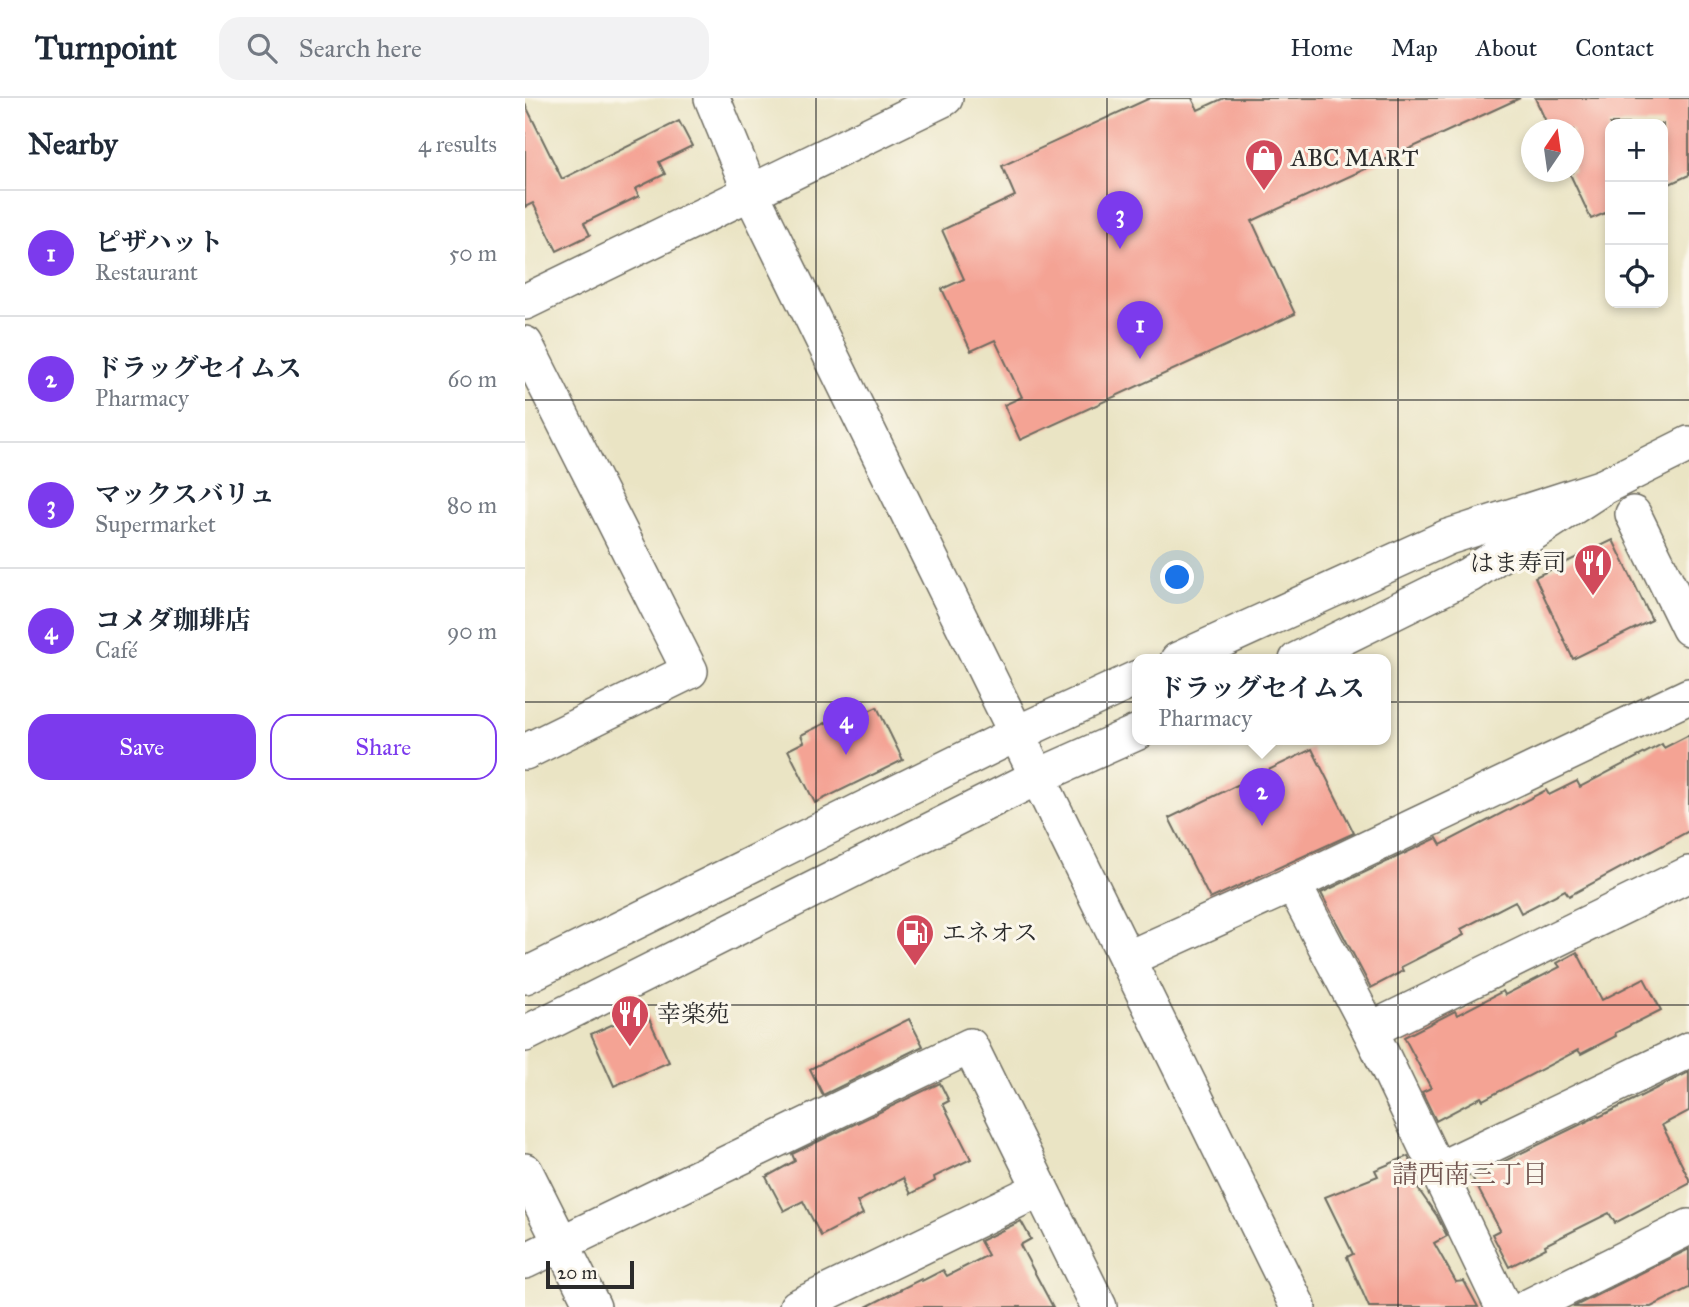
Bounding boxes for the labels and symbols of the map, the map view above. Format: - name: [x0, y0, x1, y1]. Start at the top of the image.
- north arrow: [1521, 119, 1584, 182]
- shop icon: ABC MART: [1243, 137, 1285, 192]
- place label: ABC MART: [1290, 143, 1418, 173]
- pin: 3: [1097, 191, 1143, 249]
- pin: 1: [1117, 301, 1163, 359]
- restaurant icon: はま寿司: [1572, 542, 1614, 597]
- place label: はま寿司: [1470, 548, 1566, 578]
- your location: [1160, 560, 1194, 594]
- pin: 4: [823, 697, 869, 755]
- pin: 2: [1239, 768, 1285, 826]
- fuel station icon: エネオス: [894, 912, 936, 967]
- place label: エネオス: [942, 918, 1038, 948]
- restaurant icon: 幸楽苑: [609, 993, 651, 1048]
- place label: 幸楽苑: [657, 999, 729, 1029]
- district label: 請西南三丁目: [1392, 1158, 1548, 1190]
- scale bar: [546, 1258, 633, 1290]

